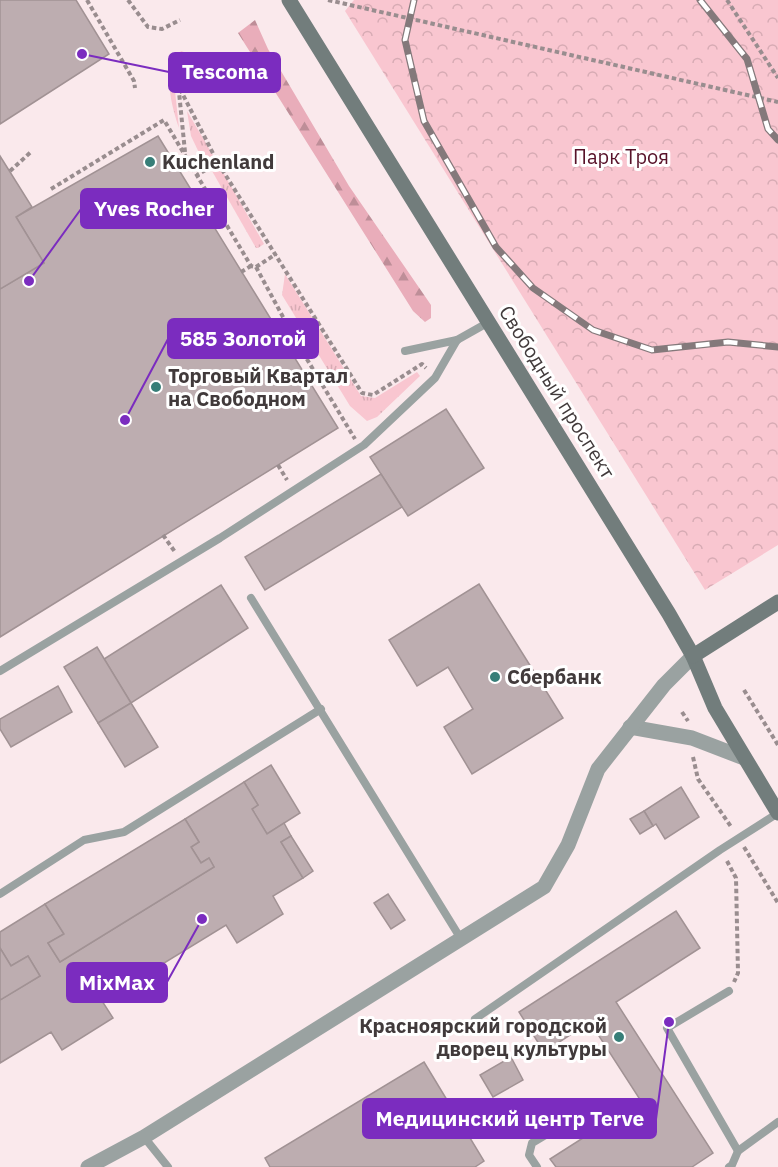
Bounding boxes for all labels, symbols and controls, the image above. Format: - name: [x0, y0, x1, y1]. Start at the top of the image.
- callout: Tescoma: [169, 53, 280, 92]
- text: Tescoma: [182, 57, 268, 85]
- park label: Парк Троя: [573, 143, 669, 170]
- place label: Kuchenland: [162, 148, 274, 175]
- marker: Kuchenland: [143, 155, 157, 169]
- callout: Yves Rocher: [81, 189, 226, 228]
- text: Yves Rocher: [94, 194, 215, 222]
- street label: Свободный проспект: [493, 300, 622, 484]
- callout: 585 Золотой: [168, 319, 318, 358]
- text: 585 Золотой: [180, 324, 306, 352]
- place label: Торговый Квартал на Свободном: [168, 362, 348, 412]
- marker: Торговый Квартал на Свободном: [149, 380, 163, 394]
- place label: Сбербанк: [507, 663, 602, 690]
- marker: Сбербанк: [488, 670, 502, 684]
- callout: MixMax: [67, 963, 167, 1002]
- text: MixMax: [79, 968, 155, 996]
- place label: Красноярский городской дворец культуры: [359, 1012, 607, 1062]
- marker: Красноярский городской дворец культуры: [612, 1030, 626, 1044]
- callout: Медицинский центр Terve: [363, 1099, 656, 1138]
- text: Медицинский центр Terve: [376, 1104, 645, 1132]

